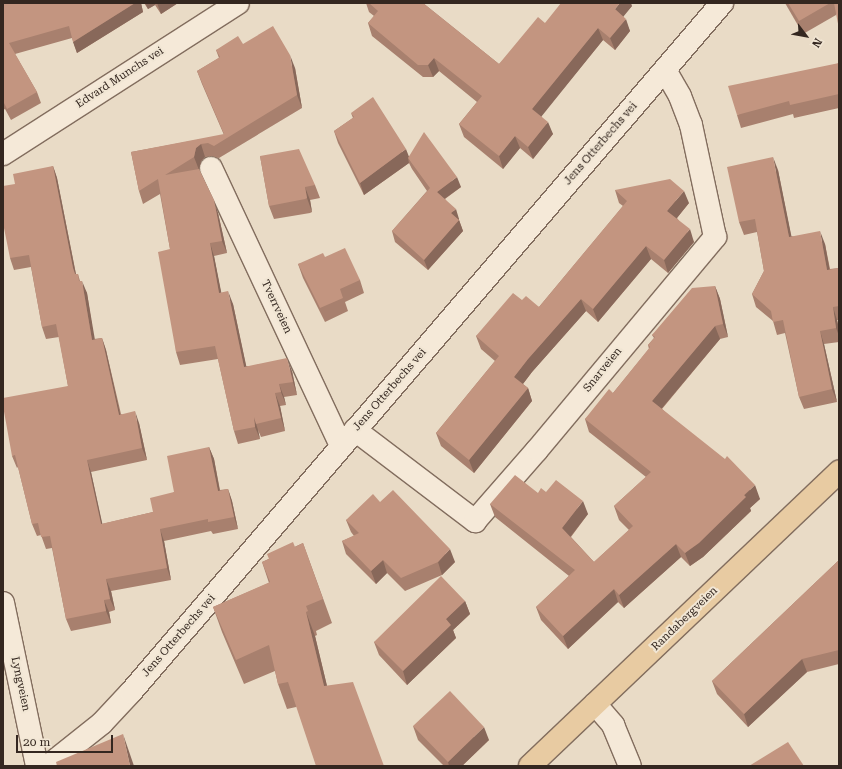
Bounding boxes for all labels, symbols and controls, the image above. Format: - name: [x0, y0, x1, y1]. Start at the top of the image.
- north arrow: [786, 16, 826, 56]
- text: N: [809, 36, 824, 50]
- street label: Edvard Munchs vei: [74, 45, 166, 111]
- street label: Jens Otterbechs vei: [562, 100, 640, 188]
- street label: Tverrveien: [258, 278, 294, 336]
- street label: Snarveien: [581, 345, 625, 395]
- street label: Jens Otterbechs vei: [351, 346, 429, 434]
- street label: Randabergveien: [649, 584, 721, 654]
- street label: Jens Otterbechs vei: [140, 592, 218, 680]
- street label: Lyngveien: [8, 656, 32, 712]
- scale bar: [18, 727, 115, 753]
- text: 20 m: [23, 735, 50, 749]

